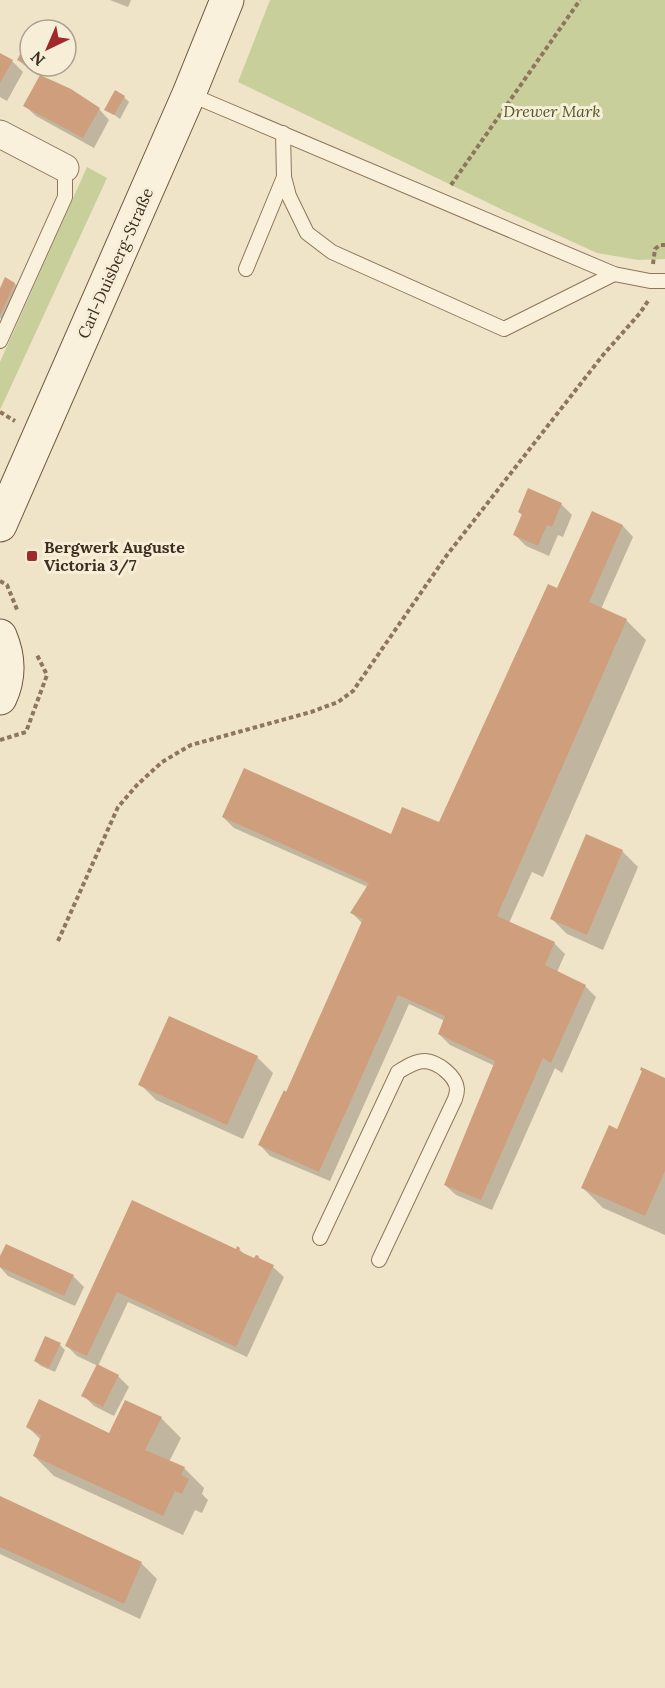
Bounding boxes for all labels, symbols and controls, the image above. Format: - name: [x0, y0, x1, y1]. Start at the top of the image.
- north arrow: [18, 18, 78, 78]
- text: N: [26, 47, 49, 70]
- park label: Drewer Mark: [503, 101, 601, 121]
- street label: Carl-Duisberg-Straße: [73, 184, 157, 341]
- place label: Bergwerk Auguste Victoria 3/7: [44, 537, 185, 576]
- marker: Bergwerk Auguste Victoria 3/7: [25, 549, 39, 563]

